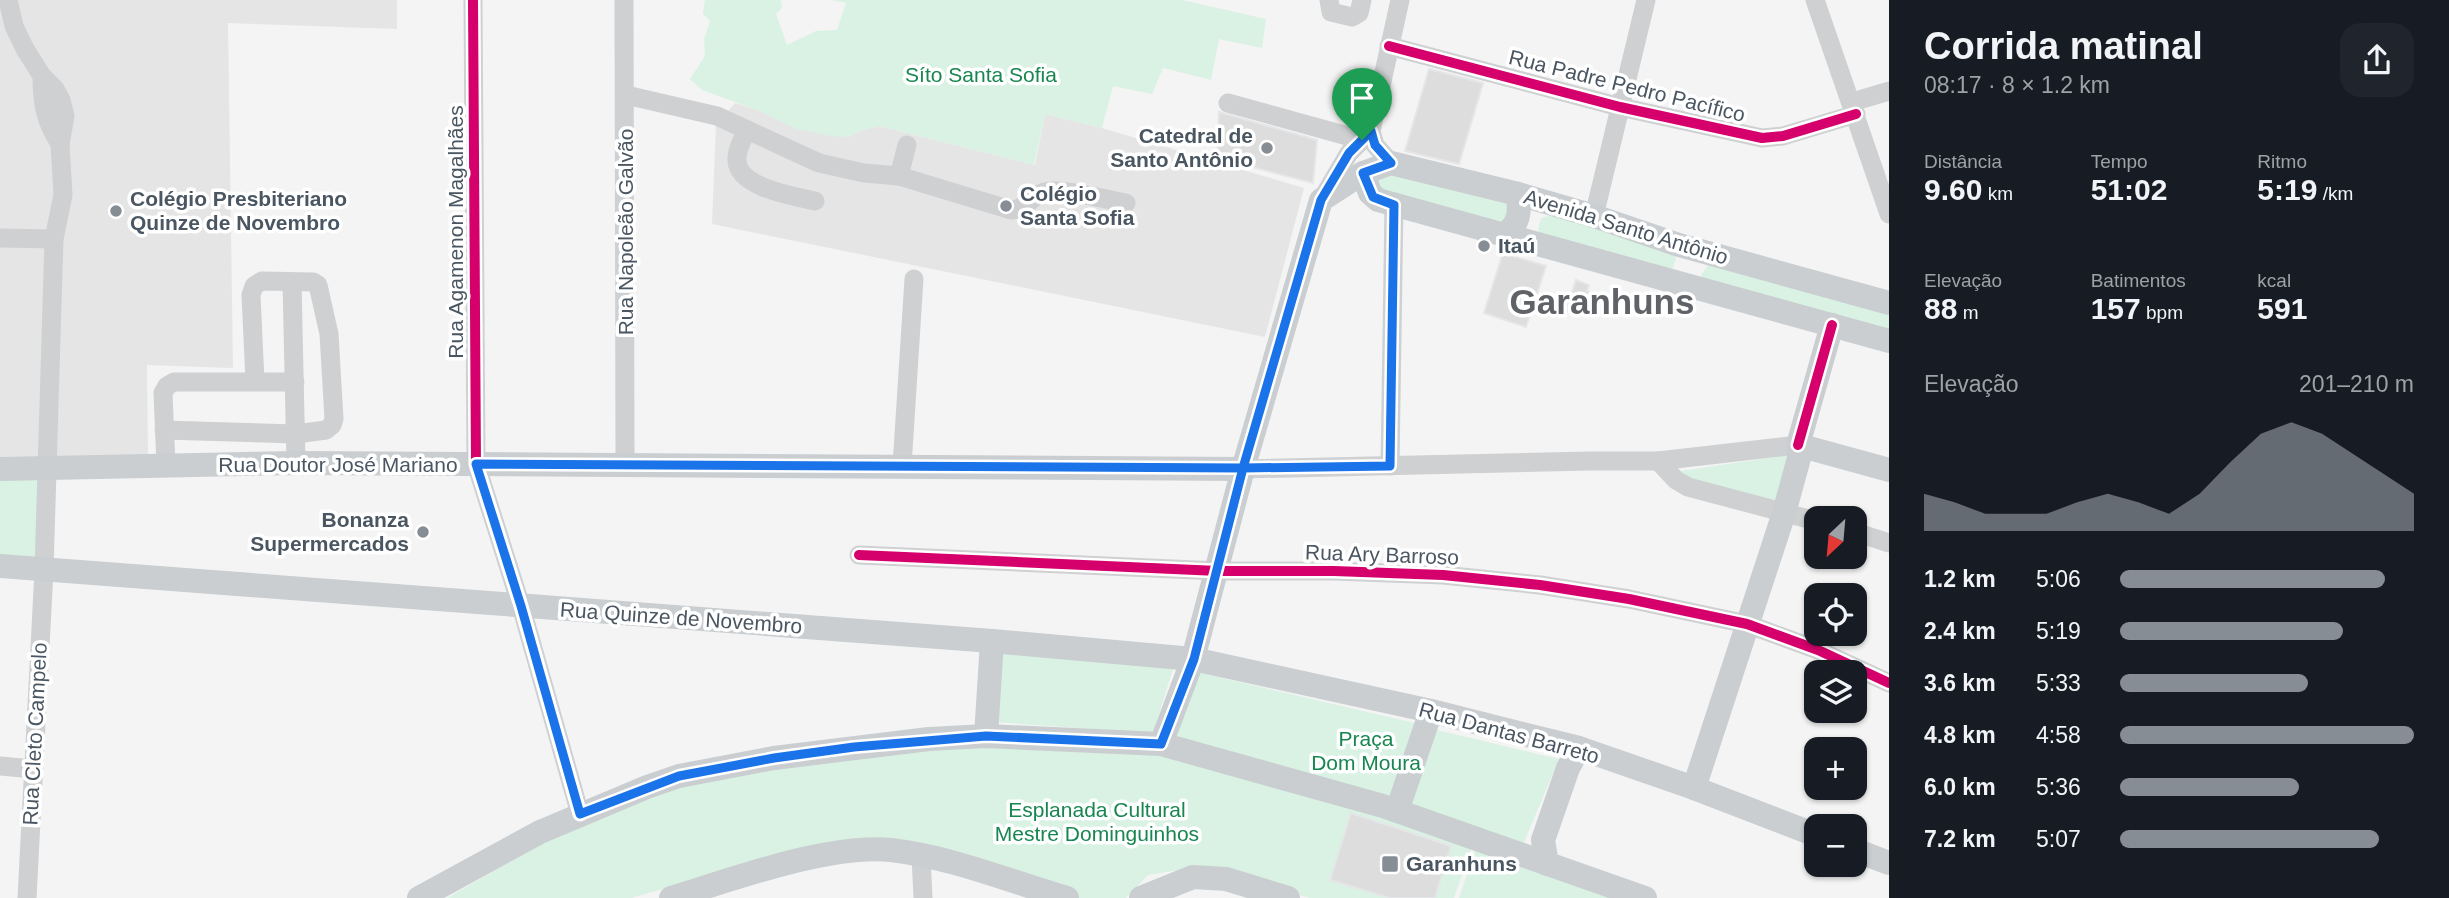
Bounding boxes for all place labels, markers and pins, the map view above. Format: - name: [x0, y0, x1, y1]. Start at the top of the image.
- pin: [1332, 68, 1392, 140]
- place label: Catedral de Santo Antônio: [1110, 124, 1253, 171]
- marker: Catedral de Santo Antônio: [1259, 140, 1275, 156]
- place label: Colégio Santa Sofia: [1020, 182, 1135, 229]
- place label: Colégio Presbiteriano Quinze de Novembro: [130, 187, 347, 234]
- marker: Colégio Santa Sofia: [998, 198, 1014, 214]
- marker: Colégio Presbiteriano Quinze de Novembro: [108, 203, 124, 219]
- place label: Itaú: [1498, 234, 1535, 257]
- marker: Itaú: [1476, 238, 1492, 254]
- place label: Bonanza Supermercados: [250, 508, 409, 555]
- marker: Bonanza Supermercados: [415, 524, 431, 540]
- place label: Garanhuns: [1406, 852, 1517, 875]
- marker: Garanhuns: [1380, 854, 1400, 874]

